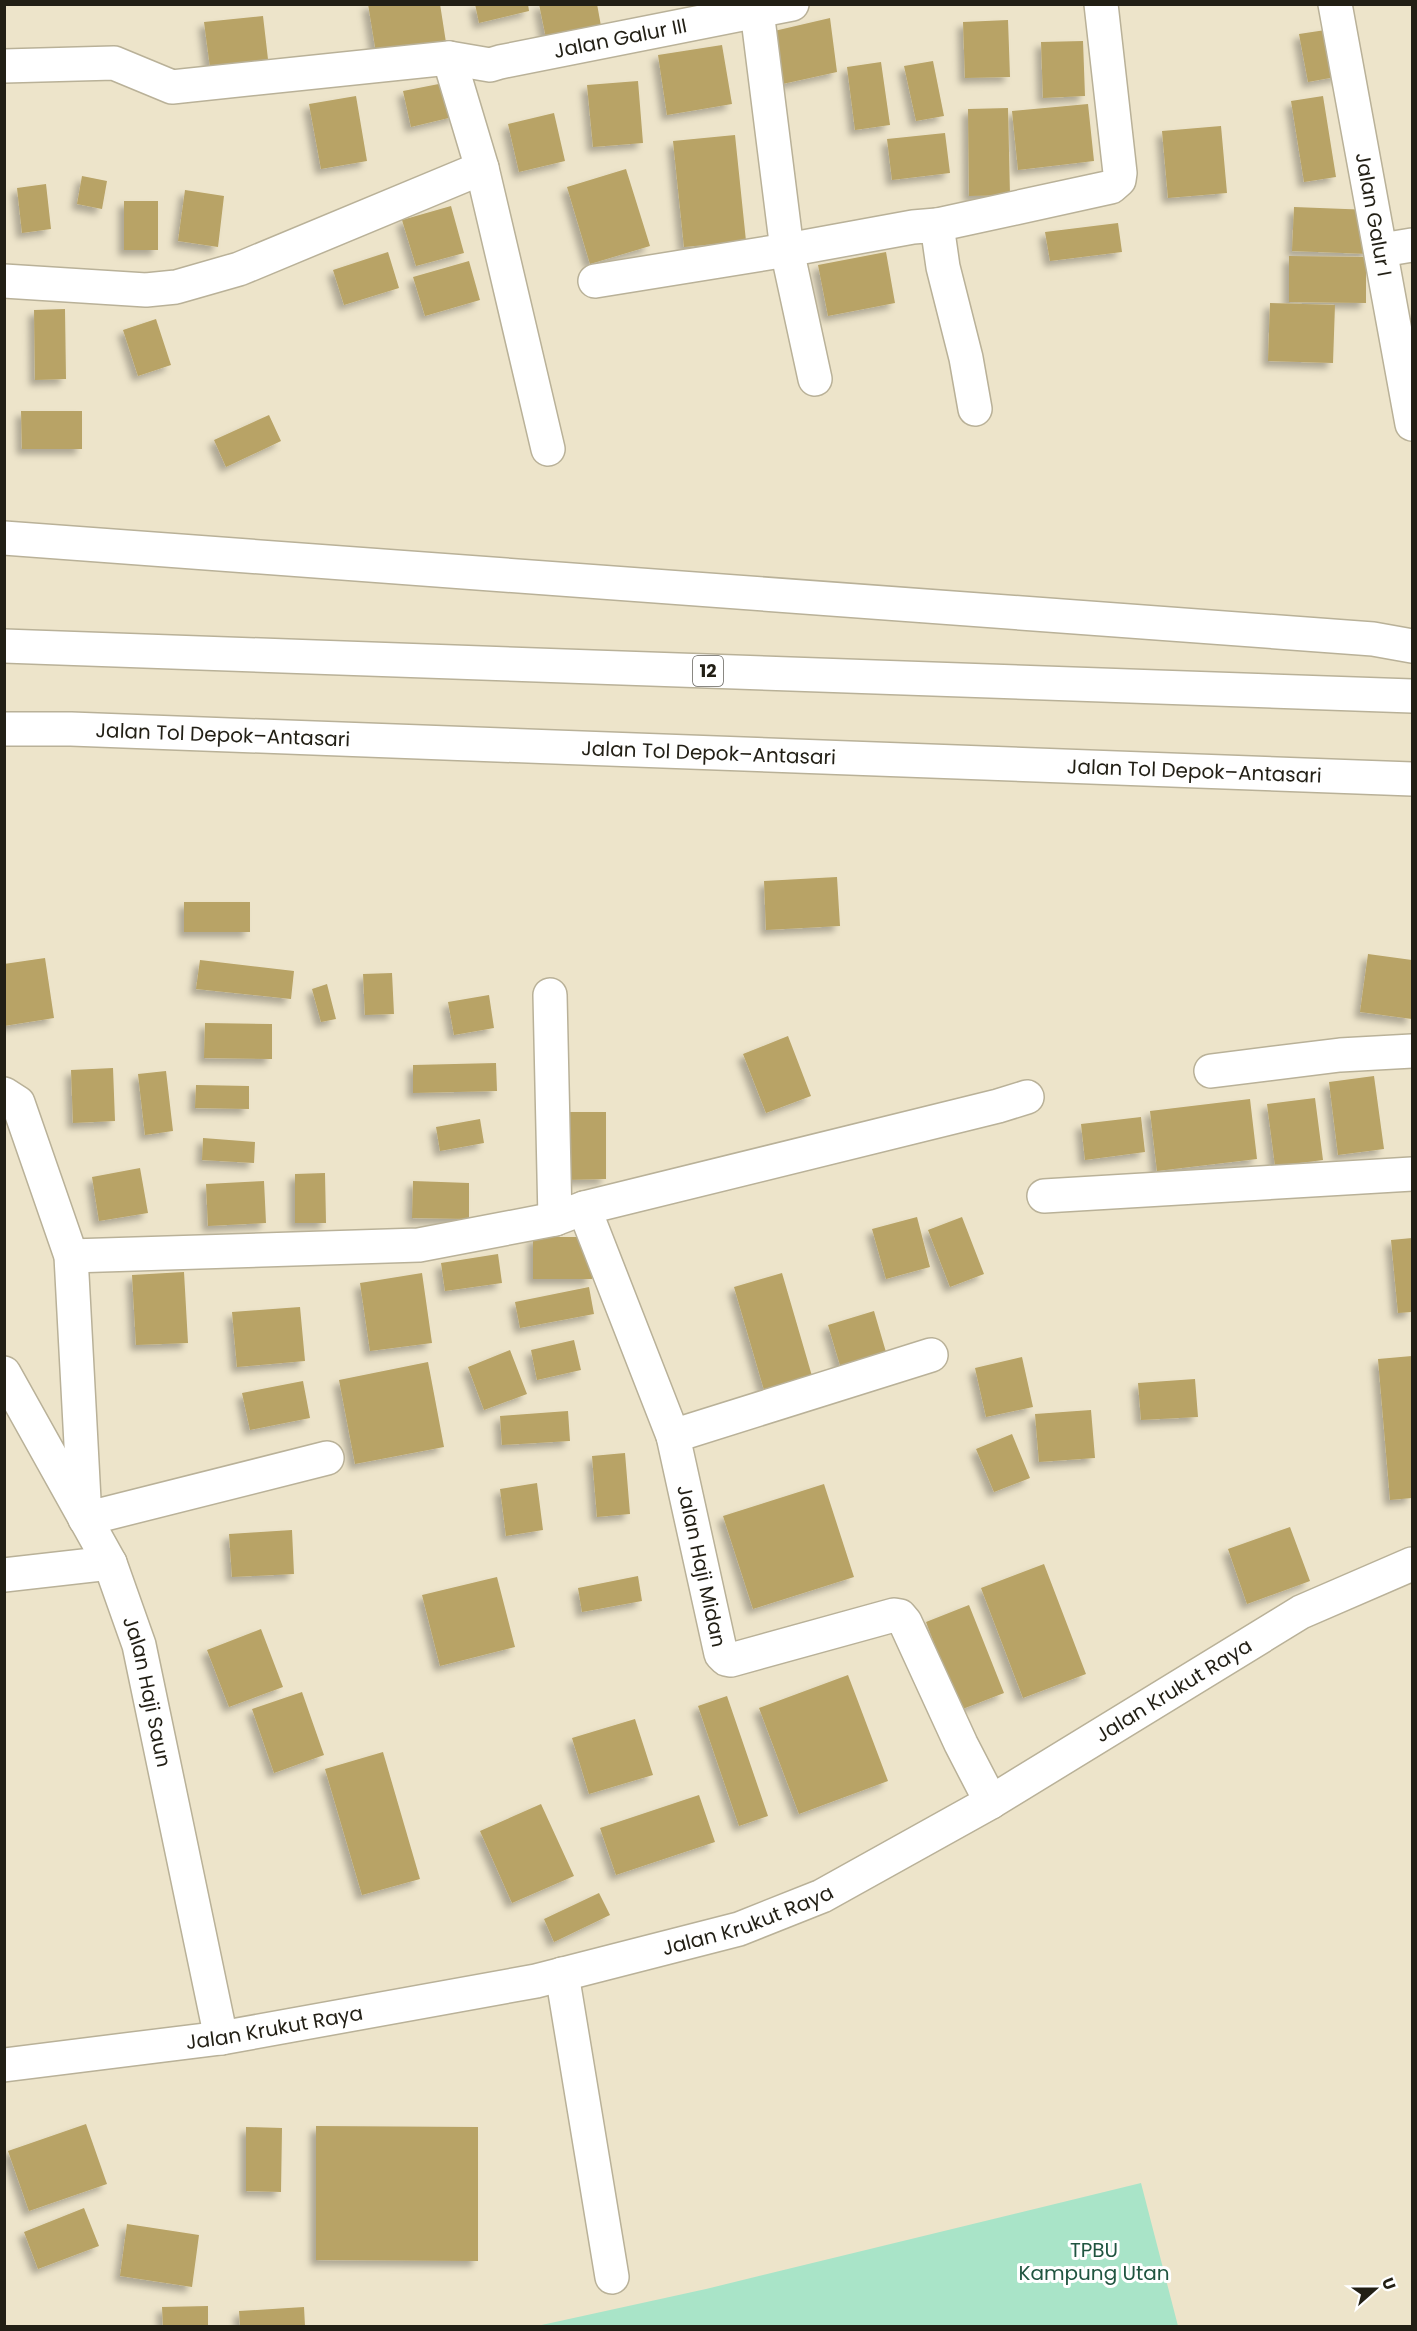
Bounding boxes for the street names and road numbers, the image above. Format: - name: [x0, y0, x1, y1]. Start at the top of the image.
- street label: Jalan Galur III: [551, 11, 689, 65]
- street label: Jalan Galur I: [1349, 150, 1399, 279]
- road number: 12: [693, 656, 723, 686]
- street label: Jalan Tol Depok–Antasari: [95, 716, 351, 753]
- street label: Jalan Tol Depok–Antasari: [581, 734, 836, 772]
- street label: Jalan Tol Depok–Antasari: [1066, 752, 1322, 790]
- street label: Jalan Haji Midan: [670, 1482, 733, 1650]
- street label: Jalan Haji Saun: [116, 1612, 178, 1770]
- street label: Jalan Krukut Raya: [1090, 1631, 1257, 1749]
- street label: Jalan Krukut Raya: [659, 1878, 838, 1962]
- street label: Jalan Krukut Raya: [184, 1999, 365, 2056]

